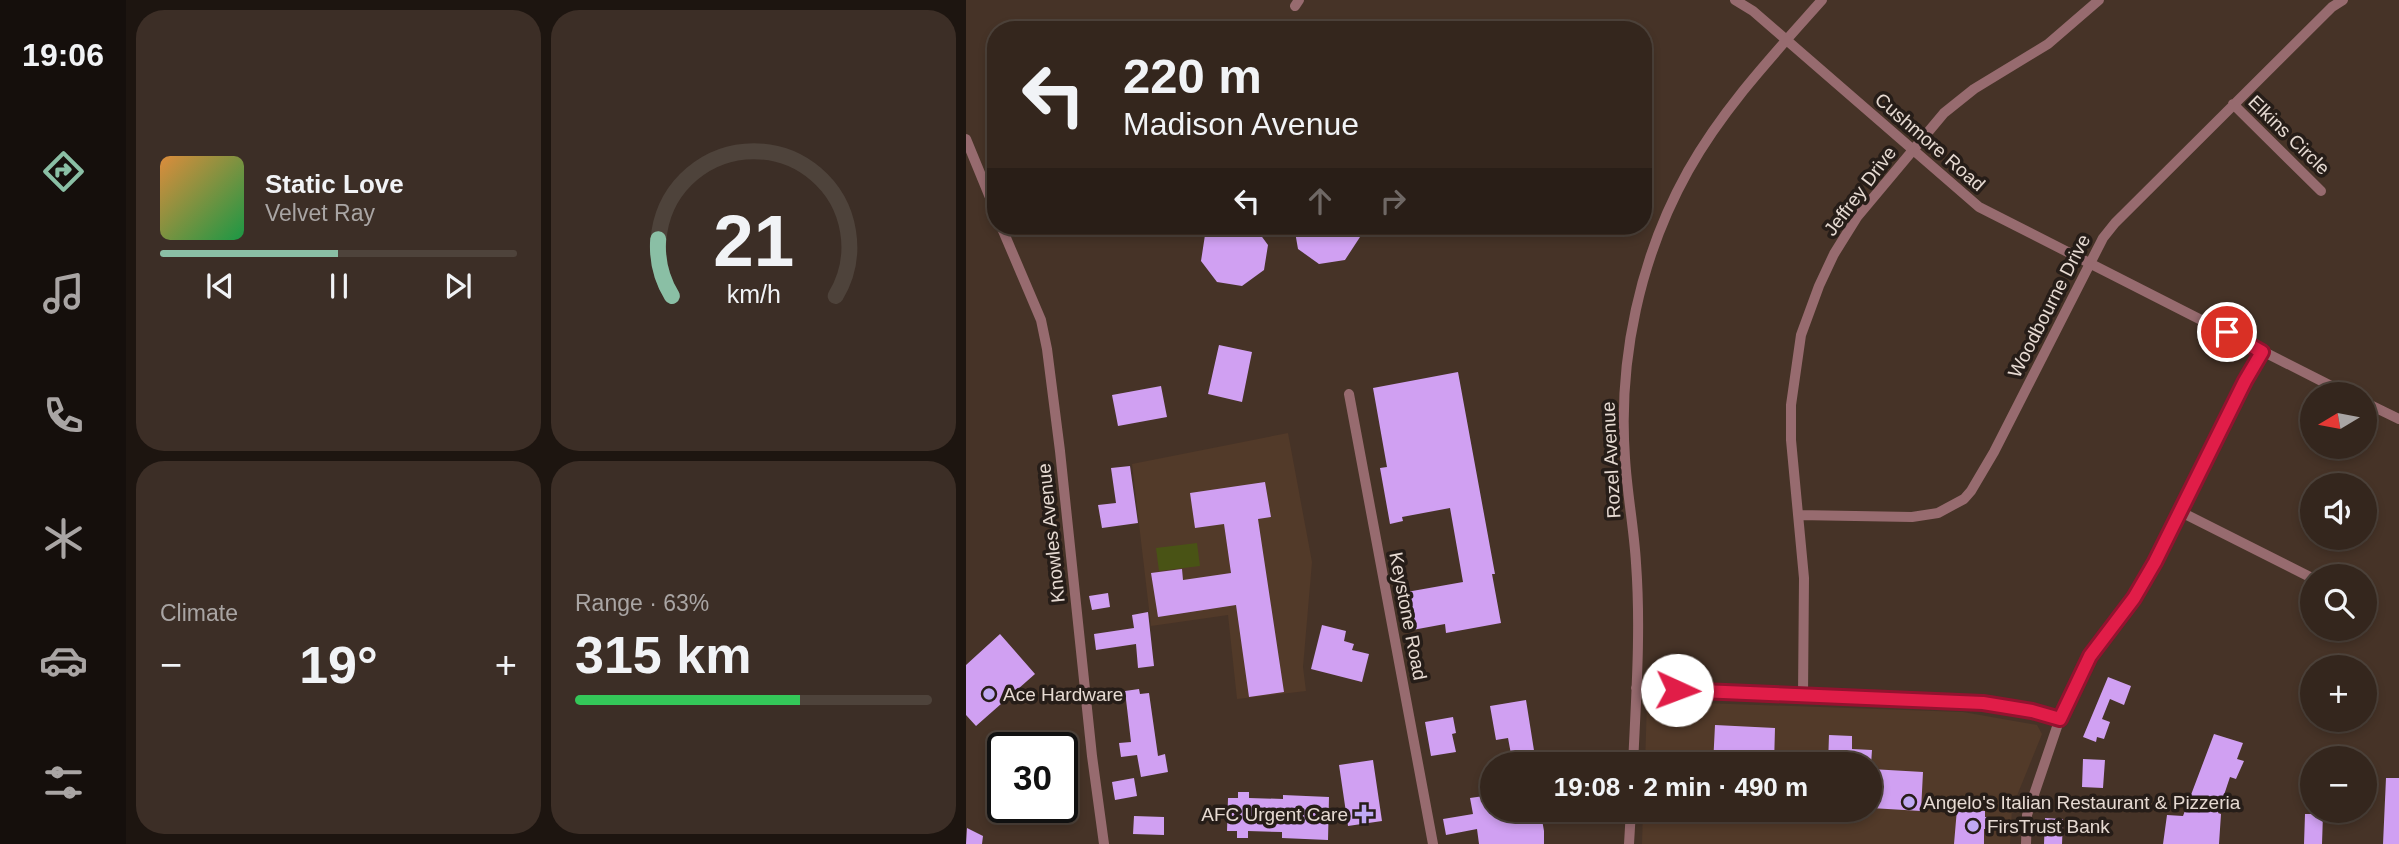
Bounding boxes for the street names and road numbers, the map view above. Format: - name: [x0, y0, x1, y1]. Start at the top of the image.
- street label: Cushmore Road: [1871, 89, 1989, 195]
- street label: Elkins Circle: [2244, 91, 2334, 179]
- street label: Jeffrey Drive: [1820, 142, 1900, 240]
- street label: Woodbourne Drive: [2004, 231, 2094, 381]
- street label: Rozel Avenue: [1597, 401, 1625, 519]
- street label: Knowles Avenue: [1033, 462, 1069, 604]
- street label: Keystone Road: [1385, 550, 1431, 682]

